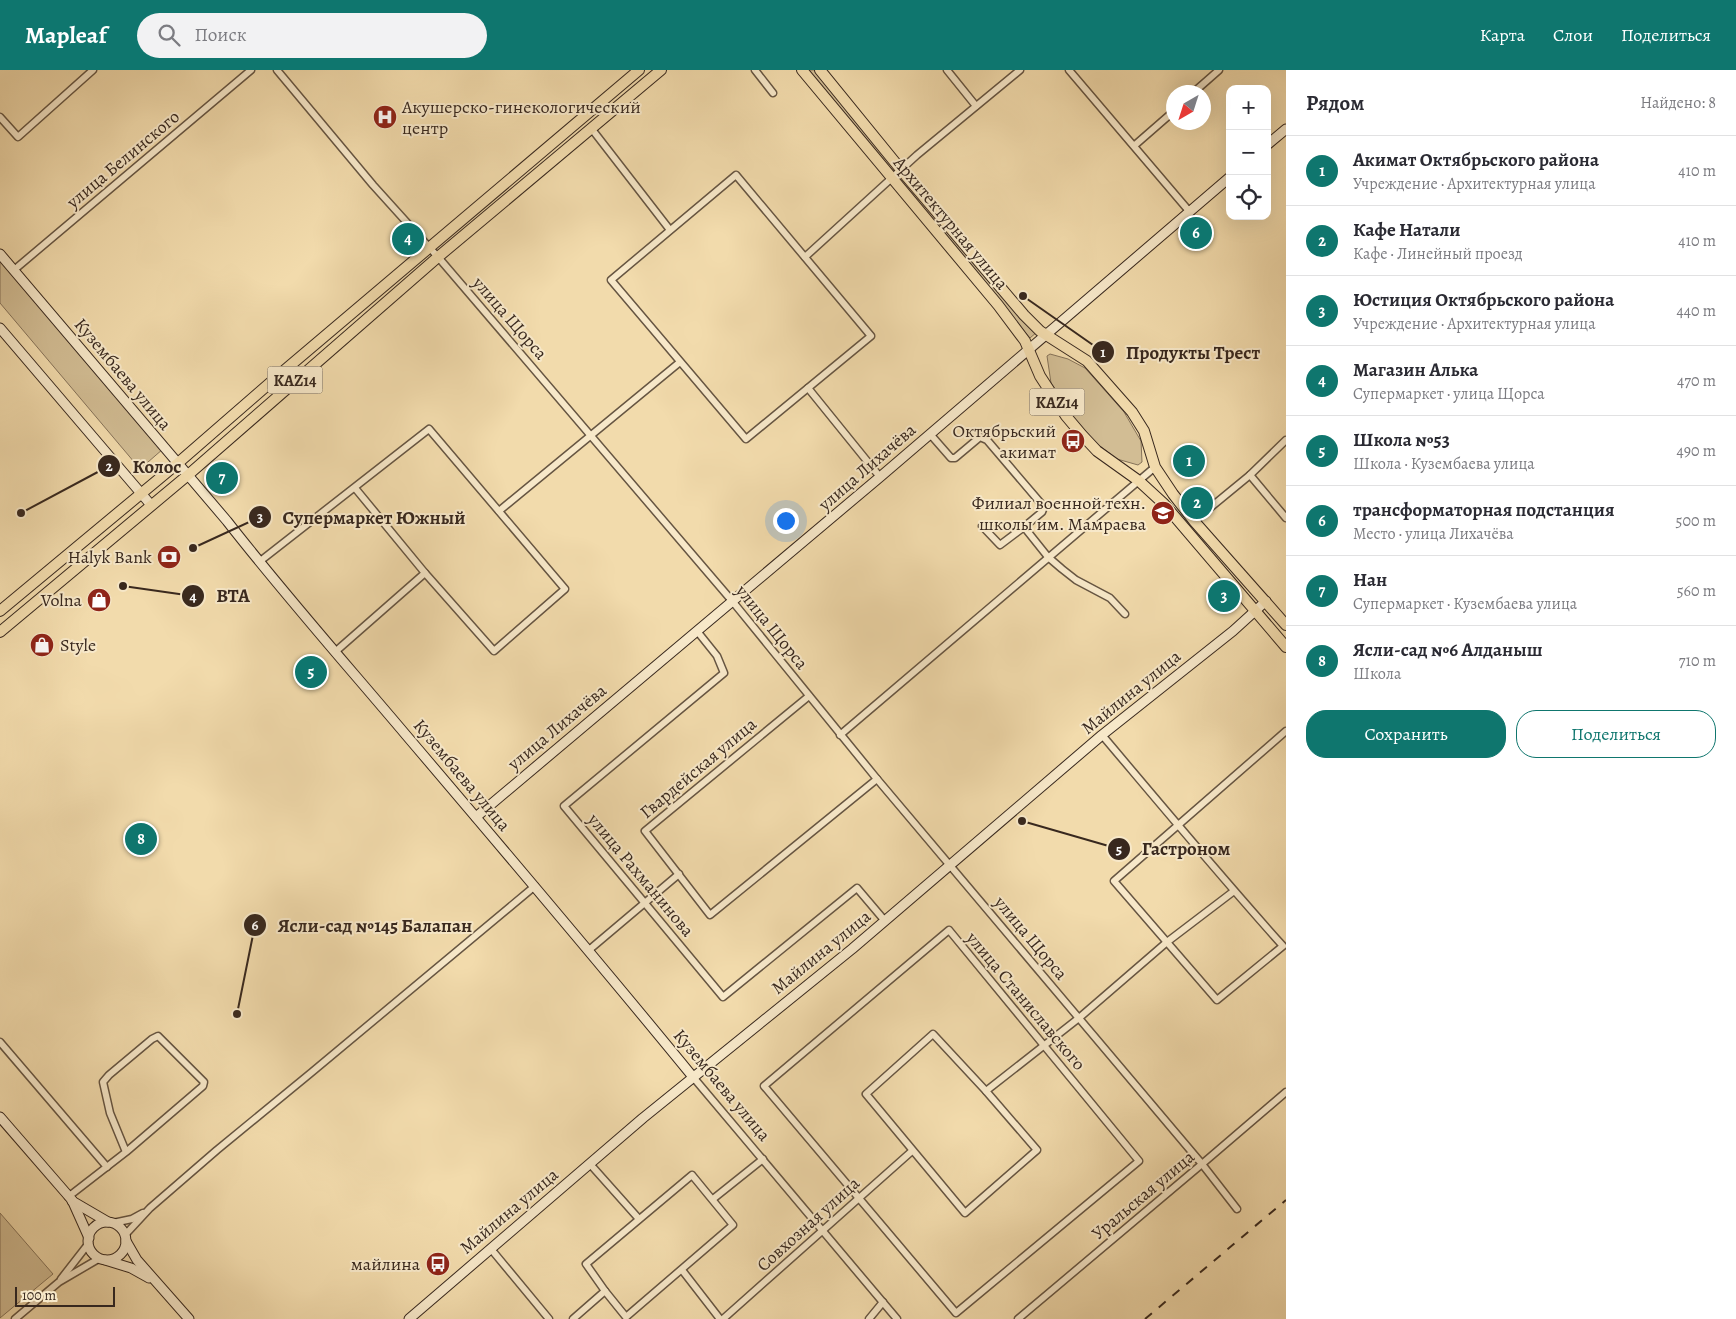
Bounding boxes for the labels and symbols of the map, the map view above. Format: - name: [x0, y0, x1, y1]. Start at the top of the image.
- north arrow: [1166, 85, 1211, 130]
- place label: Акушерско-гинекологический центр: [401, 95, 641, 140]
- hospital icon: Акушерско-гинекологический центр: [372, 104, 398, 130]
- street label: улица Белинского: [61, 105, 185, 214]
- street label: Архитектурная улица: [888, 151, 1014, 295]
- pin: 6: [1180, 214, 1212, 252]
- pin: 4: [392, 220, 424, 258]
- street label: улица Щорса: [467, 271, 553, 365]
- street label: Кузембаева улица: [69, 313, 177, 436]
- callout: Продукты Трест: [1091, 335, 1270, 369]
- text: Продукты Трест: [1126, 340, 1261, 366]
- text: 1: [1100, 342, 1106, 362]
- road number: KAZ14: [268, 366, 322, 394]
- road number: KAZ14: [1030, 388, 1084, 416]
- street label: улица Лихачёва: [812, 417, 921, 517]
- place label: Октябрьский акимат: [953, 419, 1056, 464]
- bus stop icon: Октябрьский акимат: [1060, 428, 1086, 454]
- pin: 1: [1173, 442, 1205, 480]
- callout: Колос: [97, 449, 191, 483]
- text: Колос: [132, 454, 182, 480]
- text: 2: [105, 456, 113, 476]
- pin: 7: [206, 459, 238, 497]
- pin: 2: [1181, 484, 1213, 522]
- place label: Филиал военной техн. школы им. Мамраева: [972, 491, 1147, 536]
- callout: Супермаркет Южный: [247, 500, 475, 534]
- school or university icon: Филиал военной техн. школы им. Мамраева: [1150, 500, 1176, 526]
- text: Супермаркет Южный: [282, 505, 466, 531]
- text: 3: [257, 507, 263, 527]
- your location: [773, 508, 799, 534]
- bank icon: Halyk Bank: [156, 544, 182, 570]
- place label: Halyk Bank: [68, 545, 152, 569]
- pin: 3: [1208, 577, 1240, 615]
- callout: BTA: [181, 579, 260, 613]
- street label: улица Щорса: [730, 579, 814, 675]
- text: BTA: [216, 583, 251, 609]
- text: 4: [189, 586, 197, 606]
- shop icon: Volna: [86, 587, 112, 613]
- place label: Volna: [40, 588, 83, 612]
- shop icon: Style: [29, 632, 55, 658]
- place label: Style: [60, 633, 96, 657]
- street label: Майлина улица: [1076, 644, 1186, 740]
- pin: 5: [295, 653, 327, 691]
- street label: улица Лихачёва: [502, 678, 612, 776]
- street label: Гвардейская улица: [635, 712, 762, 824]
- street label: Кузембаева улица: [408, 714, 516, 837]
- street label: улица Рахманинова: [582, 808, 700, 942]
- pin: 8: [125, 820, 157, 858]
- callout: Гастроном: [1106, 832, 1240, 866]
- text: Гастроном: [1142, 836, 1230, 862]
- text: 5: [1116, 839, 1122, 859]
- street label: улица Щорса: [988, 890, 1074, 986]
- street label: Майлина улица: [766, 904, 876, 1000]
- callout: Ясли-сад №145 Балапан: [243, 908, 482, 942]
- text: Ясли-сад №145 Балапан: [278, 913, 472, 939]
- text: 6: [251, 915, 259, 935]
- street label: улица Станиславского: [960, 926, 1091, 1075]
- street label: Кузембаева улица: [668, 1024, 776, 1147]
- street label: Уральская улица: [1086, 1144, 1200, 1245]
- street label: Майлина улица: [455, 1162, 564, 1259]
- street label: Совхозная улица: [751, 1171, 865, 1277]
- bus stop icon: майлина: [425, 1251, 451, 1277]
- place label: майлина: [351, 1252, 421, 1276]
- scale bar: [15, 1284, 115, 1307]

